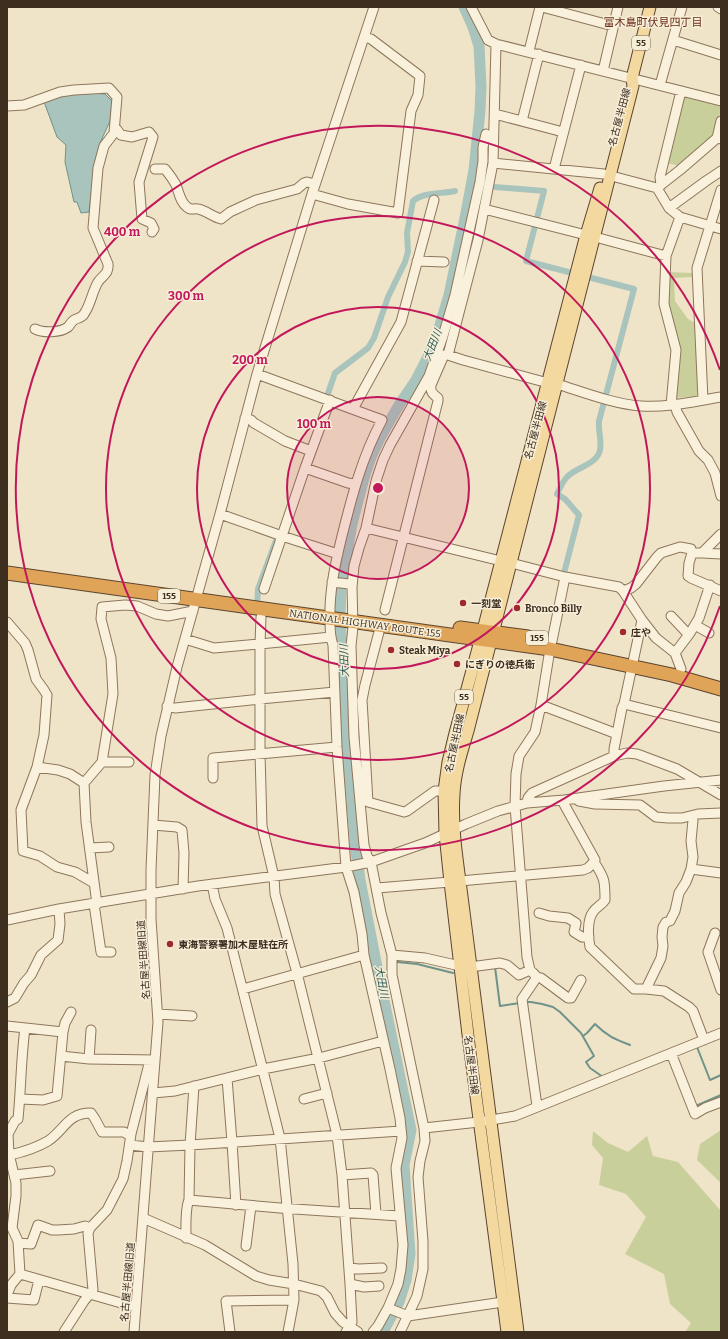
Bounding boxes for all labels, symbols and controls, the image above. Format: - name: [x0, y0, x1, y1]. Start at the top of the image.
- district label: 富木島町伏見四丁目: [604, 16, 703, 29]
- road number: 55: [632, 36, 650, 50]
- street label: 名古屋半田線: [606, 87, 634, 148]
- text: 400 m: [104, 225, 141, 239]
- text: 300 m: [168, 289, 204, 303]
- water label: 大田川: [420, 327, 445, 363]
- text: 200 m: [232, 353, 268, 367]
- street label: 名古屋半田線: [522, 400, 550, 461]
- text: 100 m: [297, 417, 332, 431]
- centre of rings: [371, 481, 385, 495]
- road number: 155: [158, 589, 180, 603]
- marker: 一刻堂: [458, 598, 468, 608]
- place label: 一刻堂: [471, 598, 501, 610]
- marker: Bronco Billy: [512, 603, 522, 613]
- place label: Bronco Billy: [525, 603, 582, 615]
- street label: NATIONAL HIGHWAY ROUTE 155: [288, 607, 441, 641]
- marker: 庄や: [618, 627, 628, 637]
- place label: 庄や: [630, 627, 651, 639]
- road number: 155: [526, 631, 548, 645]
- water label: 大田川: [337, 643, 352, 678]
- marker: Steak Miya: [386, 645, 396, 655]
- place label: Steak Miya: [399, 645, 451, 657]
- marker: にぎりの徳兵衛: [452, 659, 462, 669]
- place label: にぎりの徳兵衛: [465, 659, 535, 671]
- road number: 55: [455, 690, 473, 704]
- street label: 名古屋半田線: [443, 713, 467, 774]
- street label: 名古屋半田線旧道: [135, 920, 153, 1000]
- marker: 東海警察署加木屋駐在所: [165, 939, 175, 949]
- place label: 東海警察署加木屋駐在所: [178, 939, 288, 951]
- water label: 大田川: [372, 965, 391, 1001]
- street label: 名古屋半田線: [461, 1035, 481, 1096]
- street label: 名古屋半田線旧道: [119, 1242, 137, 1322]

